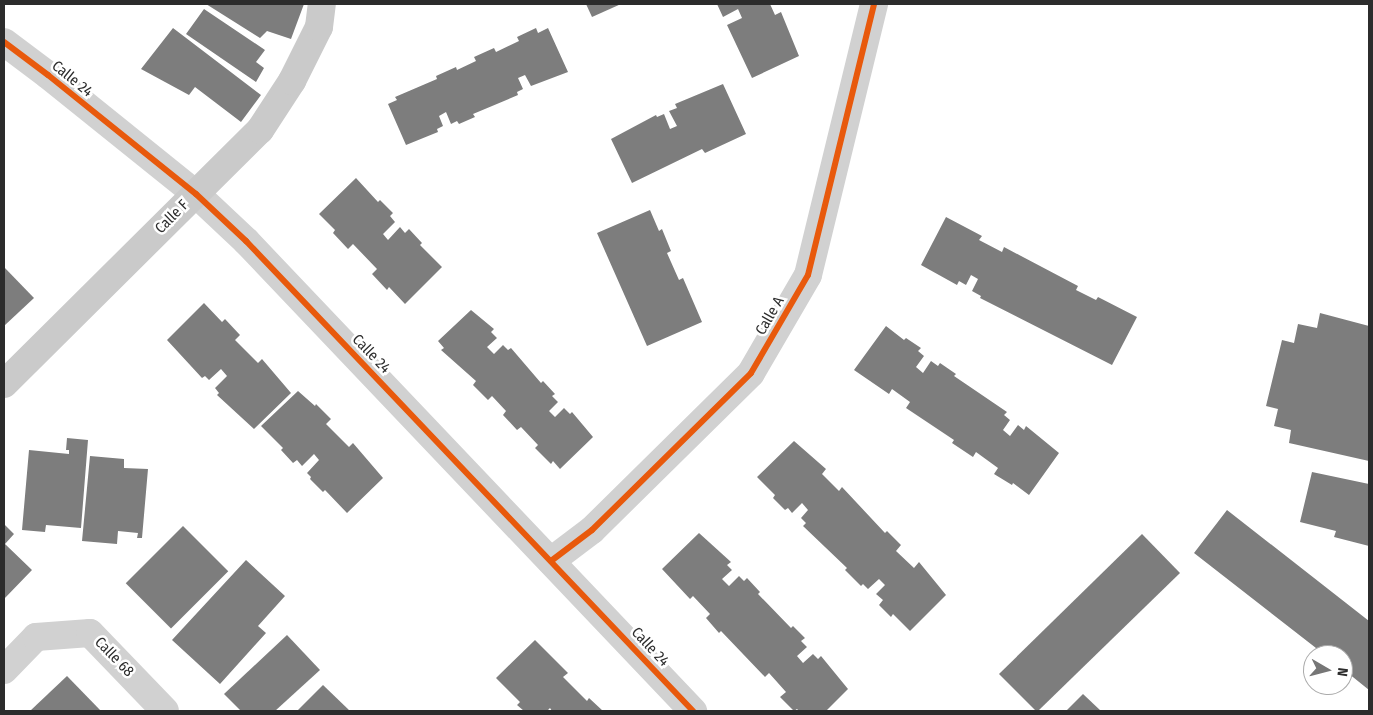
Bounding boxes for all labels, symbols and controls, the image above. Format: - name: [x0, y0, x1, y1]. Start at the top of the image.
- street label: Calle 24: [48, 57, 96, 101]
- street label: Calle F: [151, 196, 193, 238]
- street label: Calle A: [752, 294, 788, 338]
- street label: Calle 24: [348, 331, 394, 377]
- street label: Calle 24: [627, 624, 673, 670]
- street label: Calle 68: [91, 633, 137, 681]
- north arrow: [1303, 645, 1353, 695]
- text: N: [1333, 667, 1351, 677]

